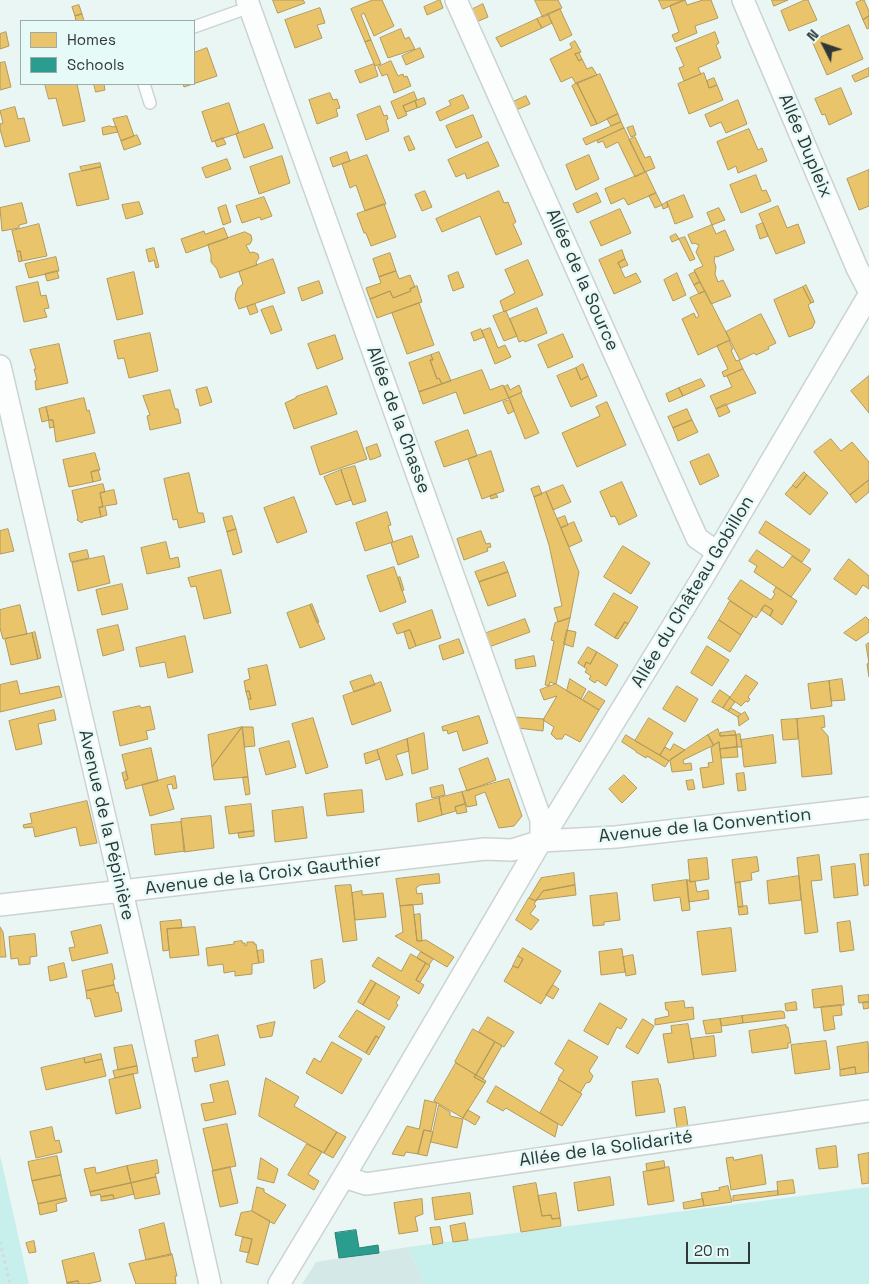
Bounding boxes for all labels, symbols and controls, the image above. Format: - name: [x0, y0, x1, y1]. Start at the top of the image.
- legend: [20, 20, 195, 85]
- north arrow: [799, 20, 849, 70]
- text: N: [803, 26, 823, 45]
- text: Homes: [67, 30, 116, 49]
- text: Schools: [67, 55, 124, 74]
- street label: Allée Dupleix: [773, 91, 837, 201]
- street label: Allée de la Source: [541, 206, 623, 354]
- street label: Allée de la Chasse: [361, 344, 435, 496]
- street label: Allée du Château Gobillon: [627, 492, 759, 692]
- street label: Avenue de la Pépinière: [74, 728, 138, 922]
- street label: Avenue de la Convention: [598, 804, 812, 848]
- street label: Avenue de la Croix Gauthier: [144, 850, 382, 900]
- street label: Allée de la Solidarité: [518, 1126, 694, 1172]
- scale bar: [689, 1232, 753, 1264]
- text: 20 m: [694, 1241, 729, 1260]

